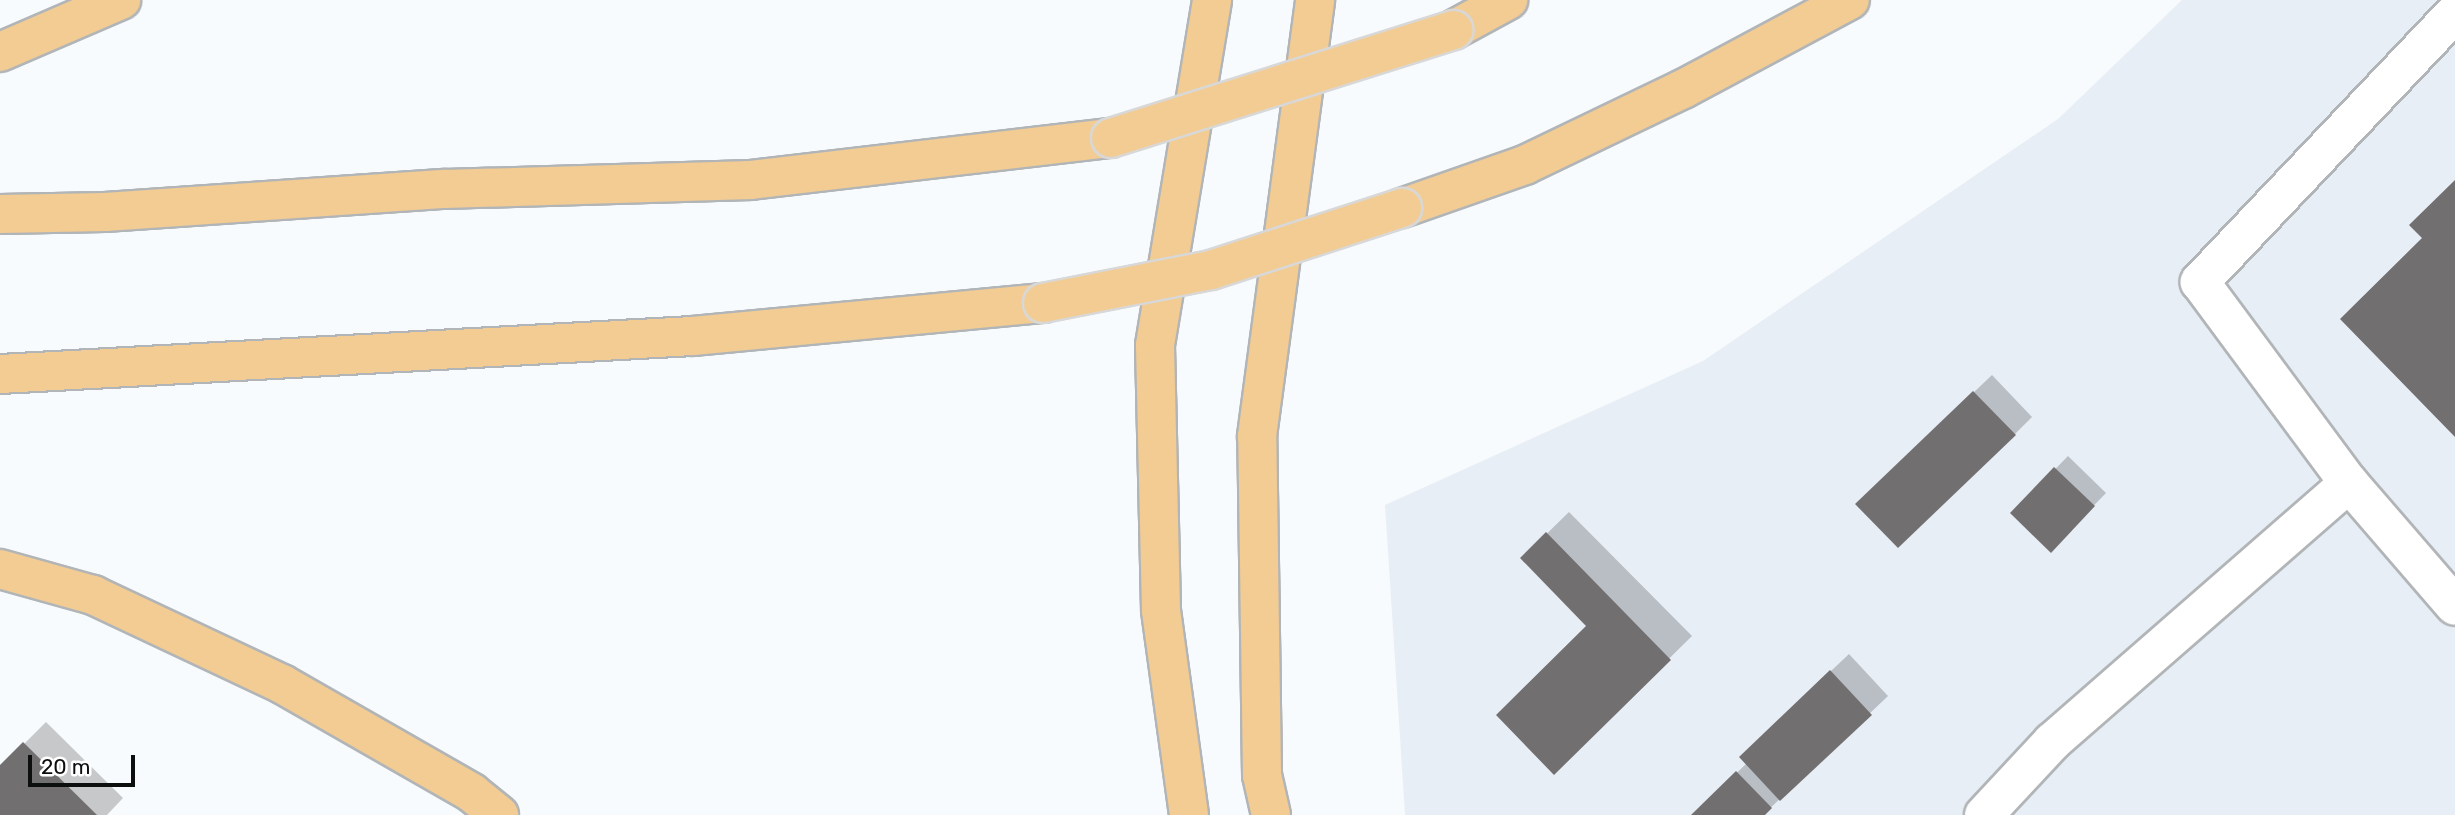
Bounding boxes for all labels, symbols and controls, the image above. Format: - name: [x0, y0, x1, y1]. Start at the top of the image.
- scale bar: [32, 742, 138, 786]
- text: 20 m: [41, 754, 90, 779]

